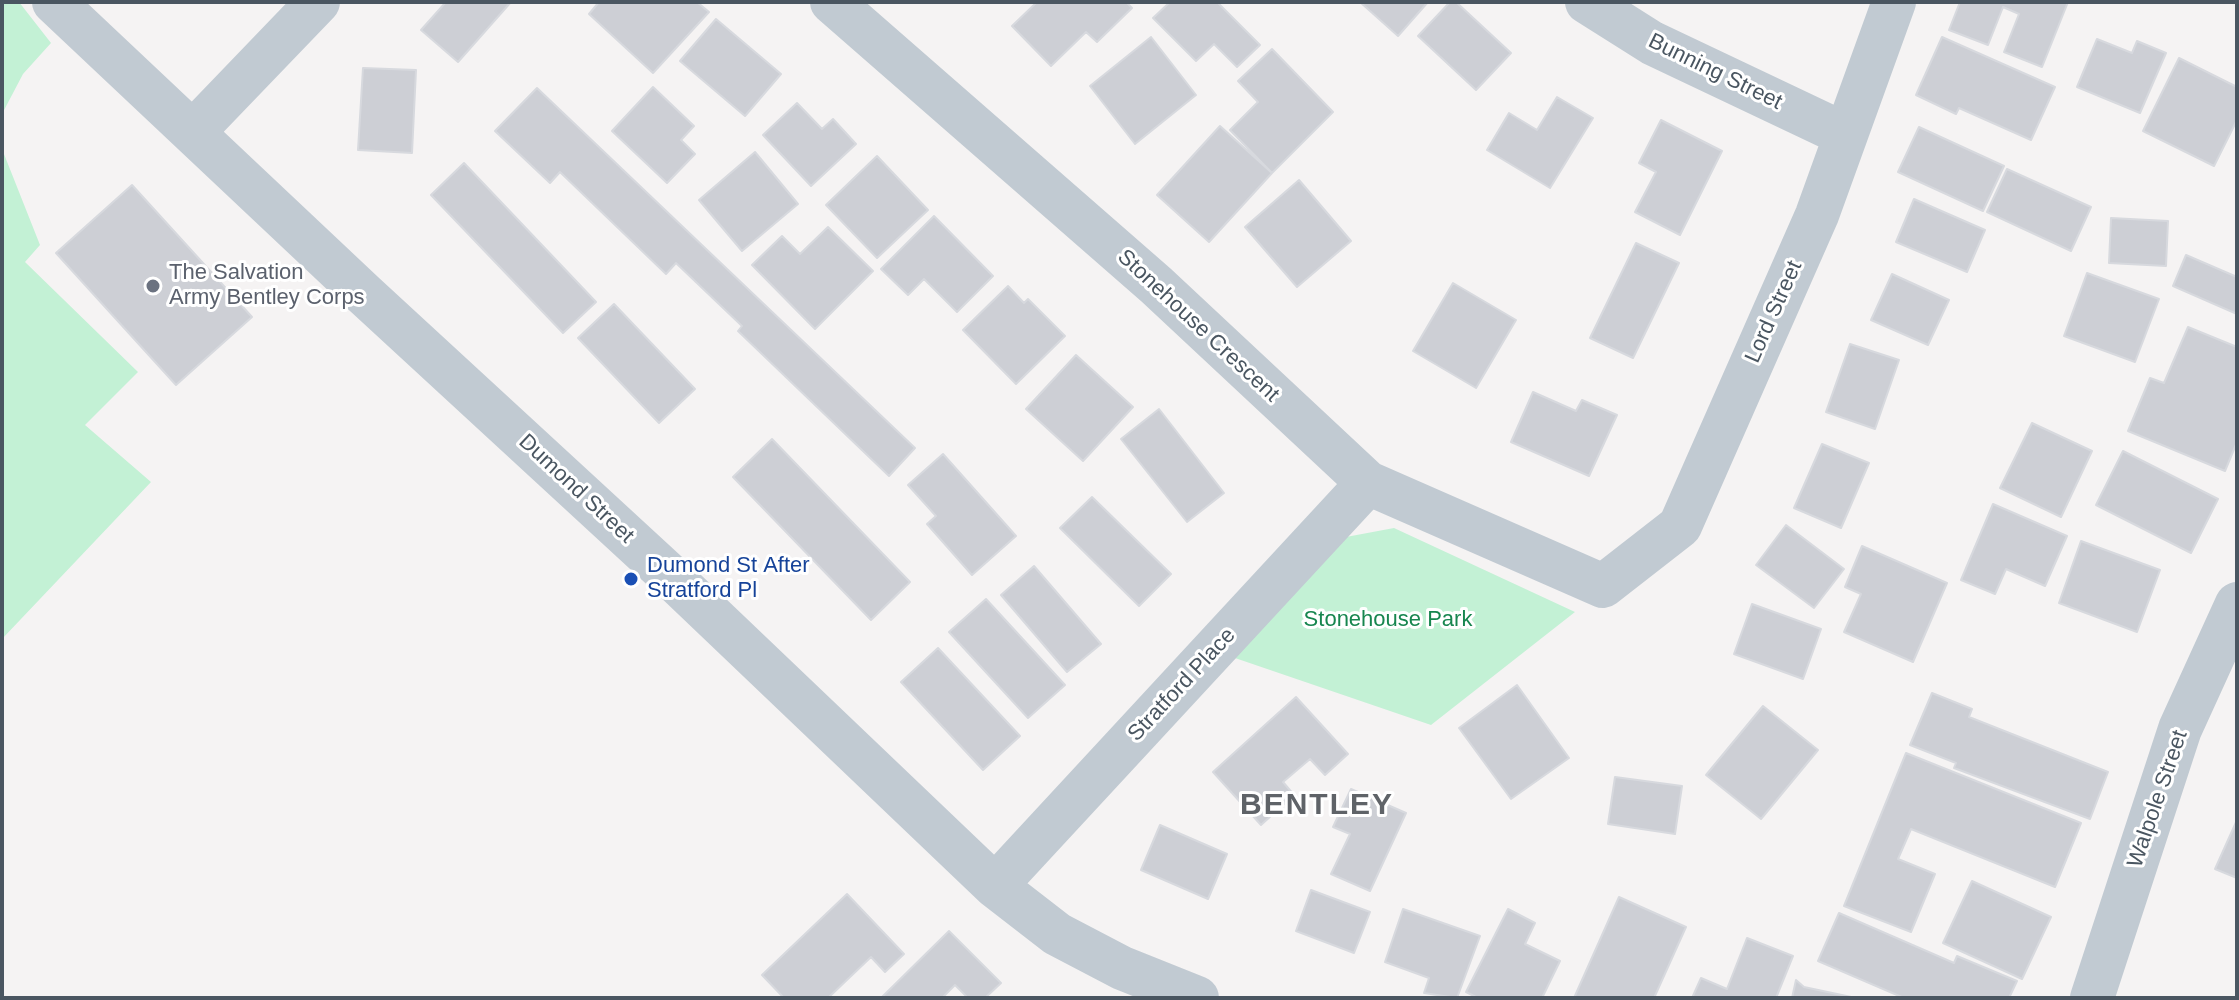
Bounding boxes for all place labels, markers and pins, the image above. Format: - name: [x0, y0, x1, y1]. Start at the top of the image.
- place label: The Salvation Army Bentley Corps: [169, 260, 365, 312]
- marker: The Salvation Army Bentley Corps: [144, 277, 162, 295]
- place label: Dumond St After Stratford Pl: [647, 553, 810, 604]
- marker: Dumond St After Stratford Pl: [622, 570, 640, 588]

